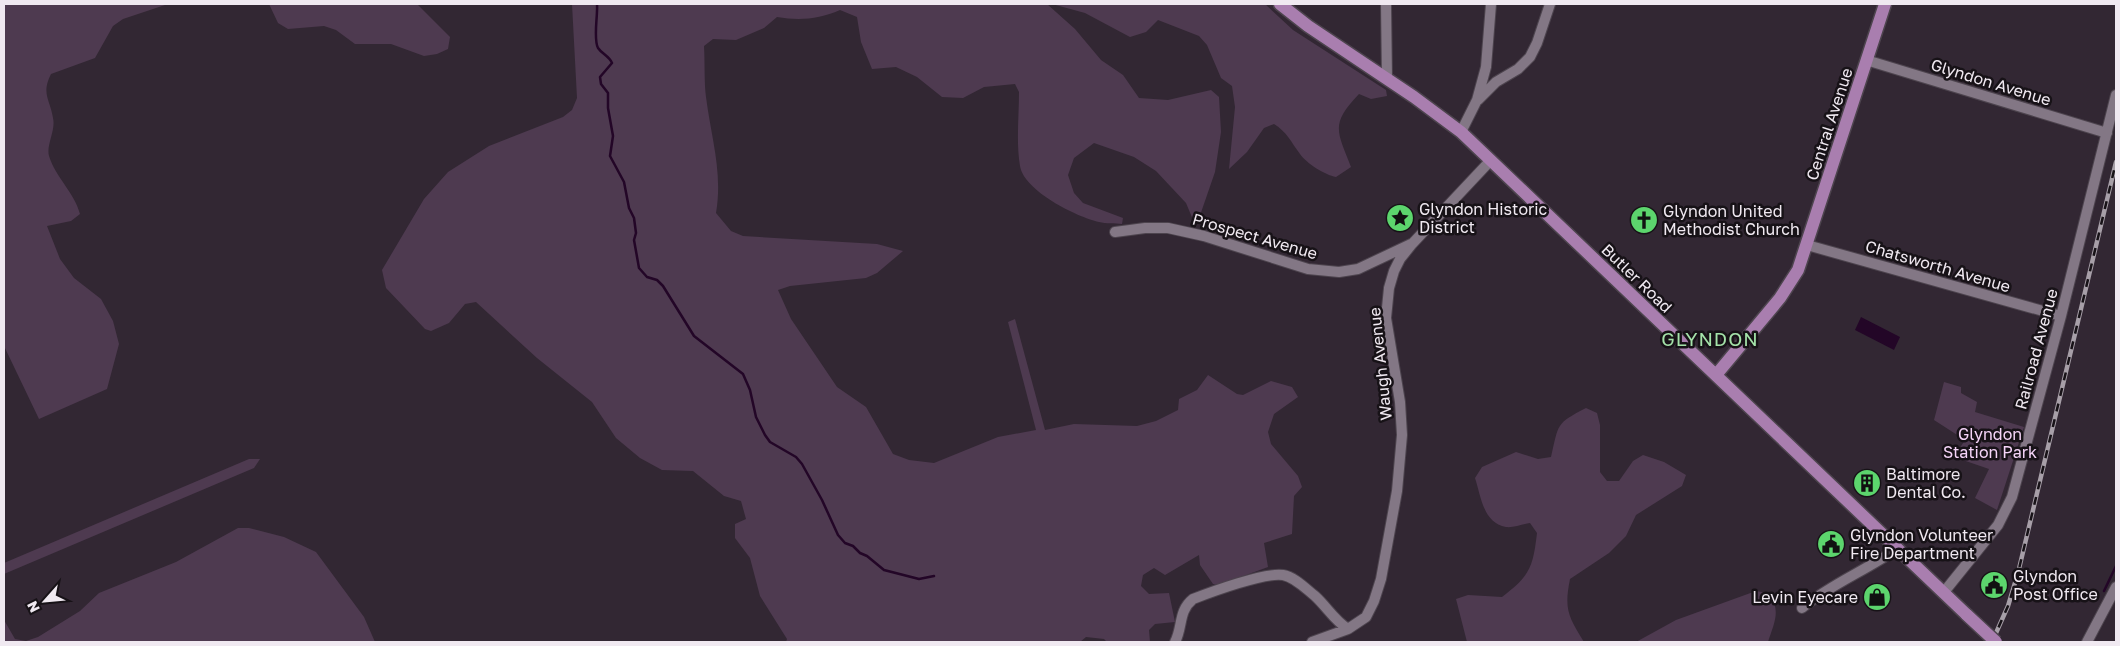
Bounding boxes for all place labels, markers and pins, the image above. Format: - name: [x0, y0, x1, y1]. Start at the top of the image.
- place label: Glyndon Historic District: [1419, 199, 1548, 237]
- place label: Glyndon United Methodist Church: [1663, 201, 1800, 239]
- place icon: Glyndon Historic District: [1385, 203, 1415, 233]
- church icon: Glyndon United Methodist Church: [1629, 205, 1659, 235]
- place label: Baltimore Dental Co.: [1886, 464, 1966, 502]
- building icon: Baltimore Dental Co.: [1852, 468, 1882, 498]
- place label: Glyndon Volunteer Fire Department: [1850, 525, 1993, 563]
- public building icon: Glyndon Volunteer Fire Department: [1816, 529, 1846, 559]
- place label: Glyndon Post Office: [2013, 566, 2098, 604]
- public building icon: Glyndon Post Office: [1979, 570, 2009, 600]
- shop icon: Levin Eyecare: [1862, 582, 1892, 612]
- place label: Levin Eyecare: [1752, 587, 1858, 607]

